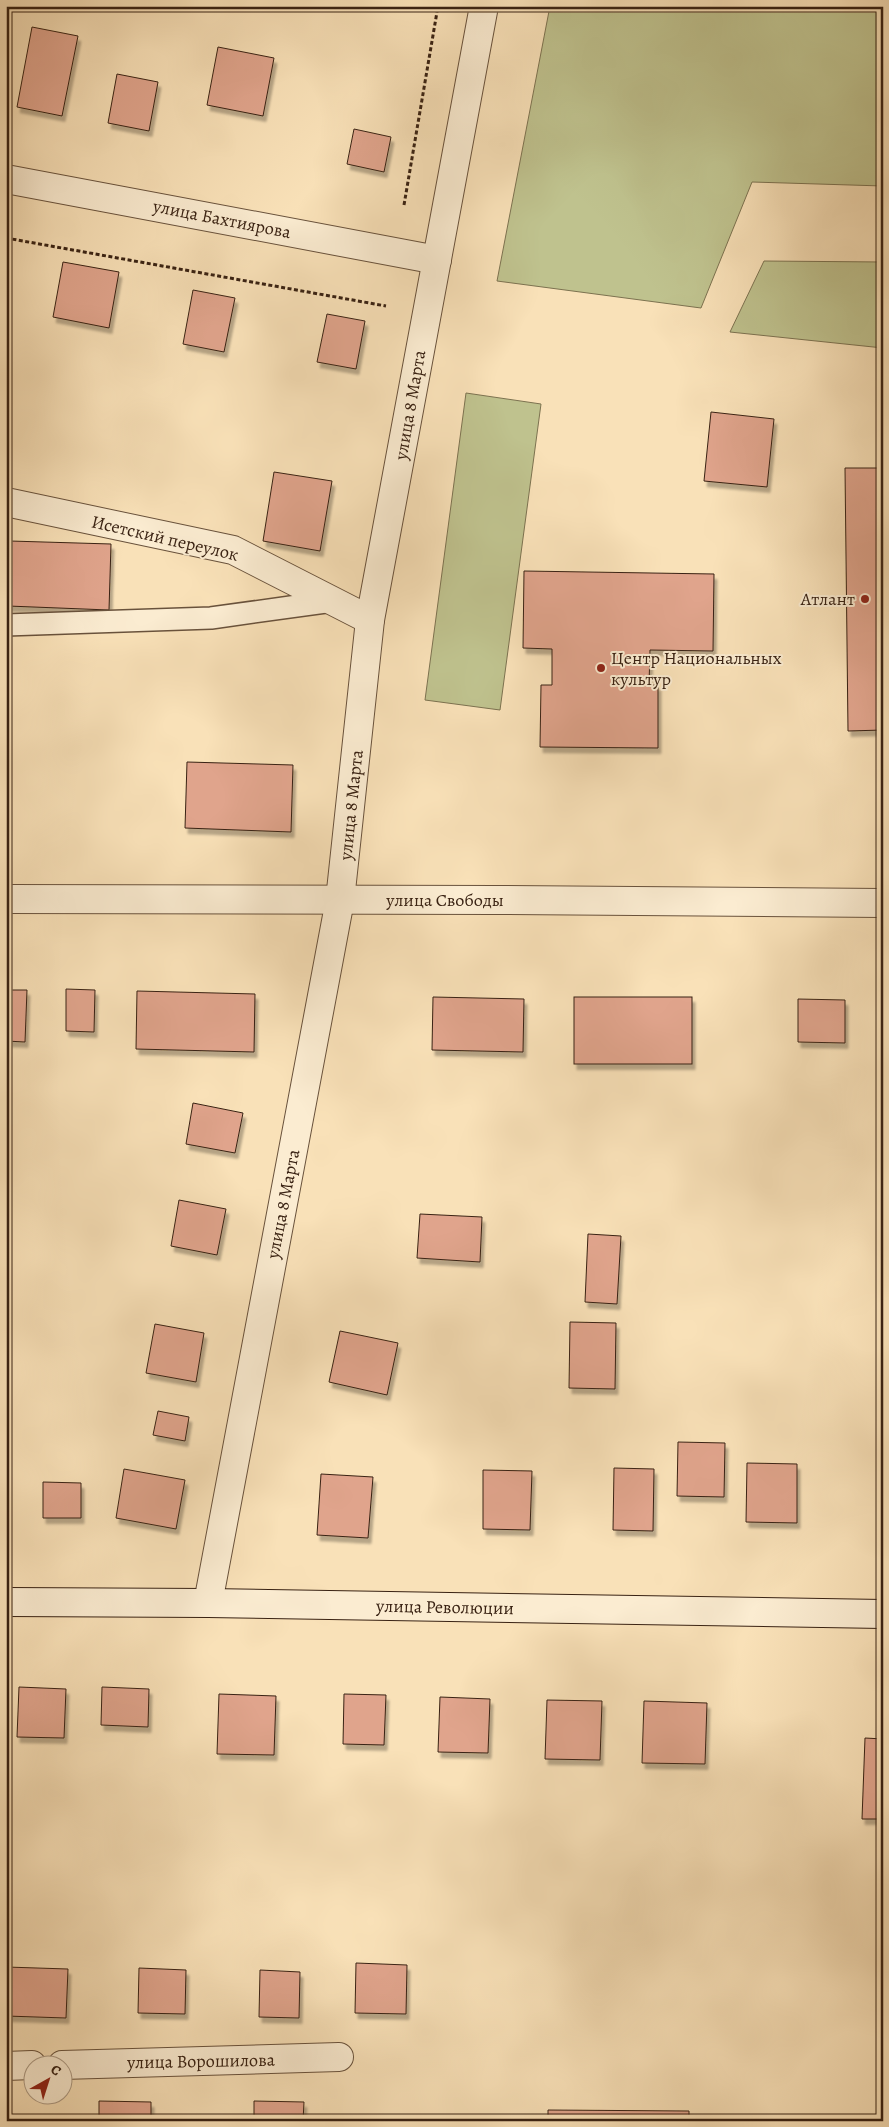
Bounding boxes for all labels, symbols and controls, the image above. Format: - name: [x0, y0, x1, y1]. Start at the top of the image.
- street label: улица Бахтиярова: [150, 194, 294, 244]
- street label: улица 8 Марта: [388, 348, 432, 463]
- street label: Исетский переулок: [89, 509, 241, 567]
- place label: Атлант: [800, 587, 855, 611]
- marker: Атлант: [859, 593, 871, 605]
- place label: Центр Национальных культур: [611, 646, 782, 691]
- marker: Центр Национальных культур: [595, 662, 607, 674]
- street label: улица 8 Марта: [333, 748, 369, 862]
- street label: улица Свободы: [385, 888, 504, 912]
- street label: улица 8 Марта: [260, 1147, 305, 1262]
- street label: улица Революции: [375, 1594, 514, 1620]
- street label: улица Ворошилова: [126, 2048, 276, 2074]
- north arrow: [22, 2054, 72, 2104]
- text: С: [47, 2060, 65, 2081]

